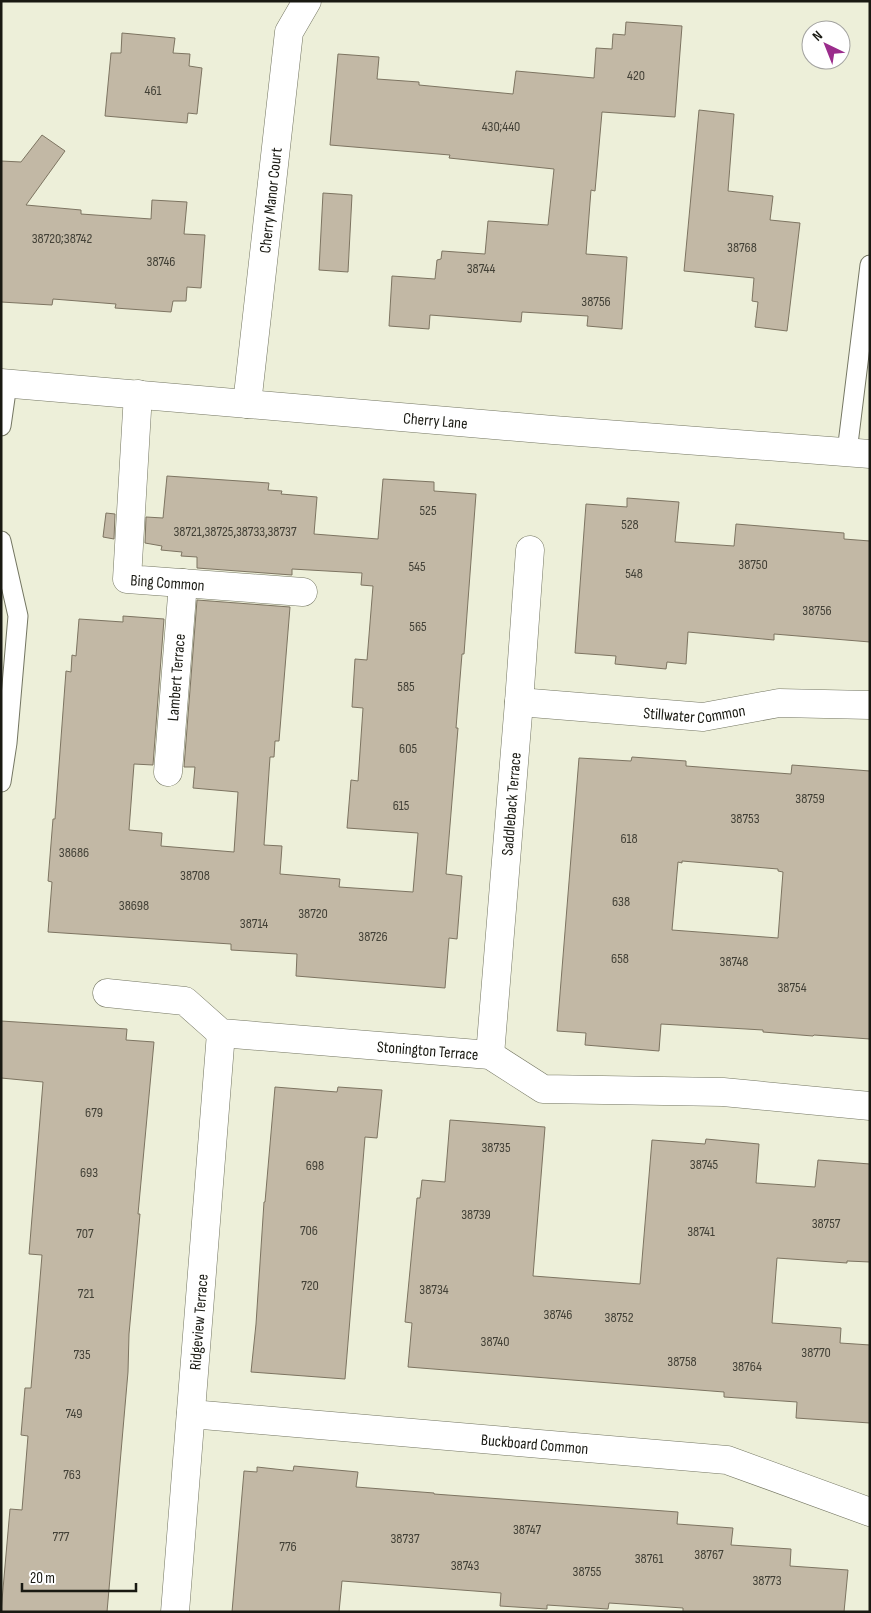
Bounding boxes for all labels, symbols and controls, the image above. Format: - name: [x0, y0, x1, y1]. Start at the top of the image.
- north arrow: [801, 20, 851, 70]
- text: N: [809, 27, 826, 45]
- house number: 420: [627, 67, 645, 84]
- house number: 461: [145, 82, 162, 99]
- house number: 430;440: [482, 118, 520, 135]
- street label: Cherry Manor Court: [256, 147, 287, 254]
- house number: 38720;38742: [32, 230, 93, 247]
- house number: 38768: [727, 239, 757, 256]
- house number: 38746: [147, 253, 175, 270]
- house number: 38744: [467, 260, 495, 277]
- house number: 38756: [581, 293, 611, 310]
- street label: Cherry Lane: [402, 409, 468, 434]
- house number: 525: [420, 502, 437, 519]
- house number: 528: [621, 516, 639, 533]
- house number: 38721,38725,38733,38737: [173, 523, 297, 540]
- house number: 38750: [738, 556, 768, 573]
- house number: 545: [408, 558, 426, 575]
- house number: 548: [625, 565, 643, 582]
- street label: Bing Common: [130, 571, 205, 596]
- house number: 38756: [802, 602, 832, 619]
- house number: 565: [409, 618, 427, 635]
- street label: Lambert Terrace: [164, 633, 190, 722]
- house number: 585: [397, 678, 415, 695]
- street label: Stillwater Common: [643, 701, 747, 728]
- house number: 605: [399, 740, 417, 757]
- street label: Saddleback Terrace: [498, 752, 526, 856]
- house number: 38759: [795, 790, 825, 807]
- house number: 615: [393, 797, 410, 814]
- house number: 38753: [730, 810, 760, 827]
- house number: 618: [620, 830, 638, 847]
- house number: 38686: [59, 844, 89, 861]
- house number: 38708: [180, 867, 210, 884]
- house number: 638: [612, 893, 630, 910]
- house number: 38698: [119, 897, 149, 914]
- house number: 38720: [298, 905, 328, 922]
- house number: 38714: [240, 915, 268, 932]
- house number: 38726: [358, 928, 388, 945]
- house number: 658: [611, 950, 629, 967]
- house number: 38748: [720, 953, 748, 970]
- house number: 38754: [777, 979, 807, 996]
- street label: Stonington Terrace: [376, 1038, 479, 1065]
- house number: 679: [85, 1104, 103, 1121]
- house number: 38735: [481, 1139, 511, 1156]
- house number: 38745: [690, 1156, 719, 1173]
- house number: 698: [306, 1157, 324, 1174]
- house number: 693: [80, 1164, 98, 1181]
- house number: 38739: [461, 1206, 491, 1223]
- house number: 38757: [812, 1215, 841, 1232]
- house number: 706: [300, 1222, 318, 1239]
- house number: 38741: [687, 1223, 715, 1240]
- house number: 707: [76, 1225, 94, 1242]
- street label: Ridgeview Terrace: [186, 1273, 213, 1371]
- house number: 720: [301, 1277, 319, 1294]
- house number: 38734: [419, 1281, 449, 1298]
- house number: 721: [78, 1285, 94, 1302]
- house number: 38746: [544, 1306, 572, 1323]
- house number: 38752: [605, 1309, 634, 1326]
- house number: 38740: [481, 1333, 509, 1350]
- house number: 38770: [801, 1344, 831, 1361]
- house number: 735: [73, 1346, 91, 1363]
- house number: 38758: [667, 1353, 697, 1370]
- house number: 38764: [732, 1358, 762, 1375]
- house number: 749: [66, 1405, 82, 1422]
- street label: Buckboard Common: [480, 1431, 589, 1459]
- house number: 763: [63, 1466, 81, 1483]
- house number: 38747: [513, 1521, 541, 1538]
- house number: 777: [53, 1528, 70, 1545]
- house number: 38737: [390, 1530, 420, 1547]
- house number: 776: [279, 1538, 297, 1555]
- house number: 38767: [694, 1546, 724, 1563]
- house number: 38761: [635, 1550, 663, 1567]
- house number: 38743: [451, 1557, 479, 1574]
- scale bar: [22, 1560, 136, 1592]
- house number: 38755: [573, 1563, 602, 1580]
- text: 20 m: [30, 1569, 55, 1588]
- house number: 38773: [752, 1572, 782, 1589]

